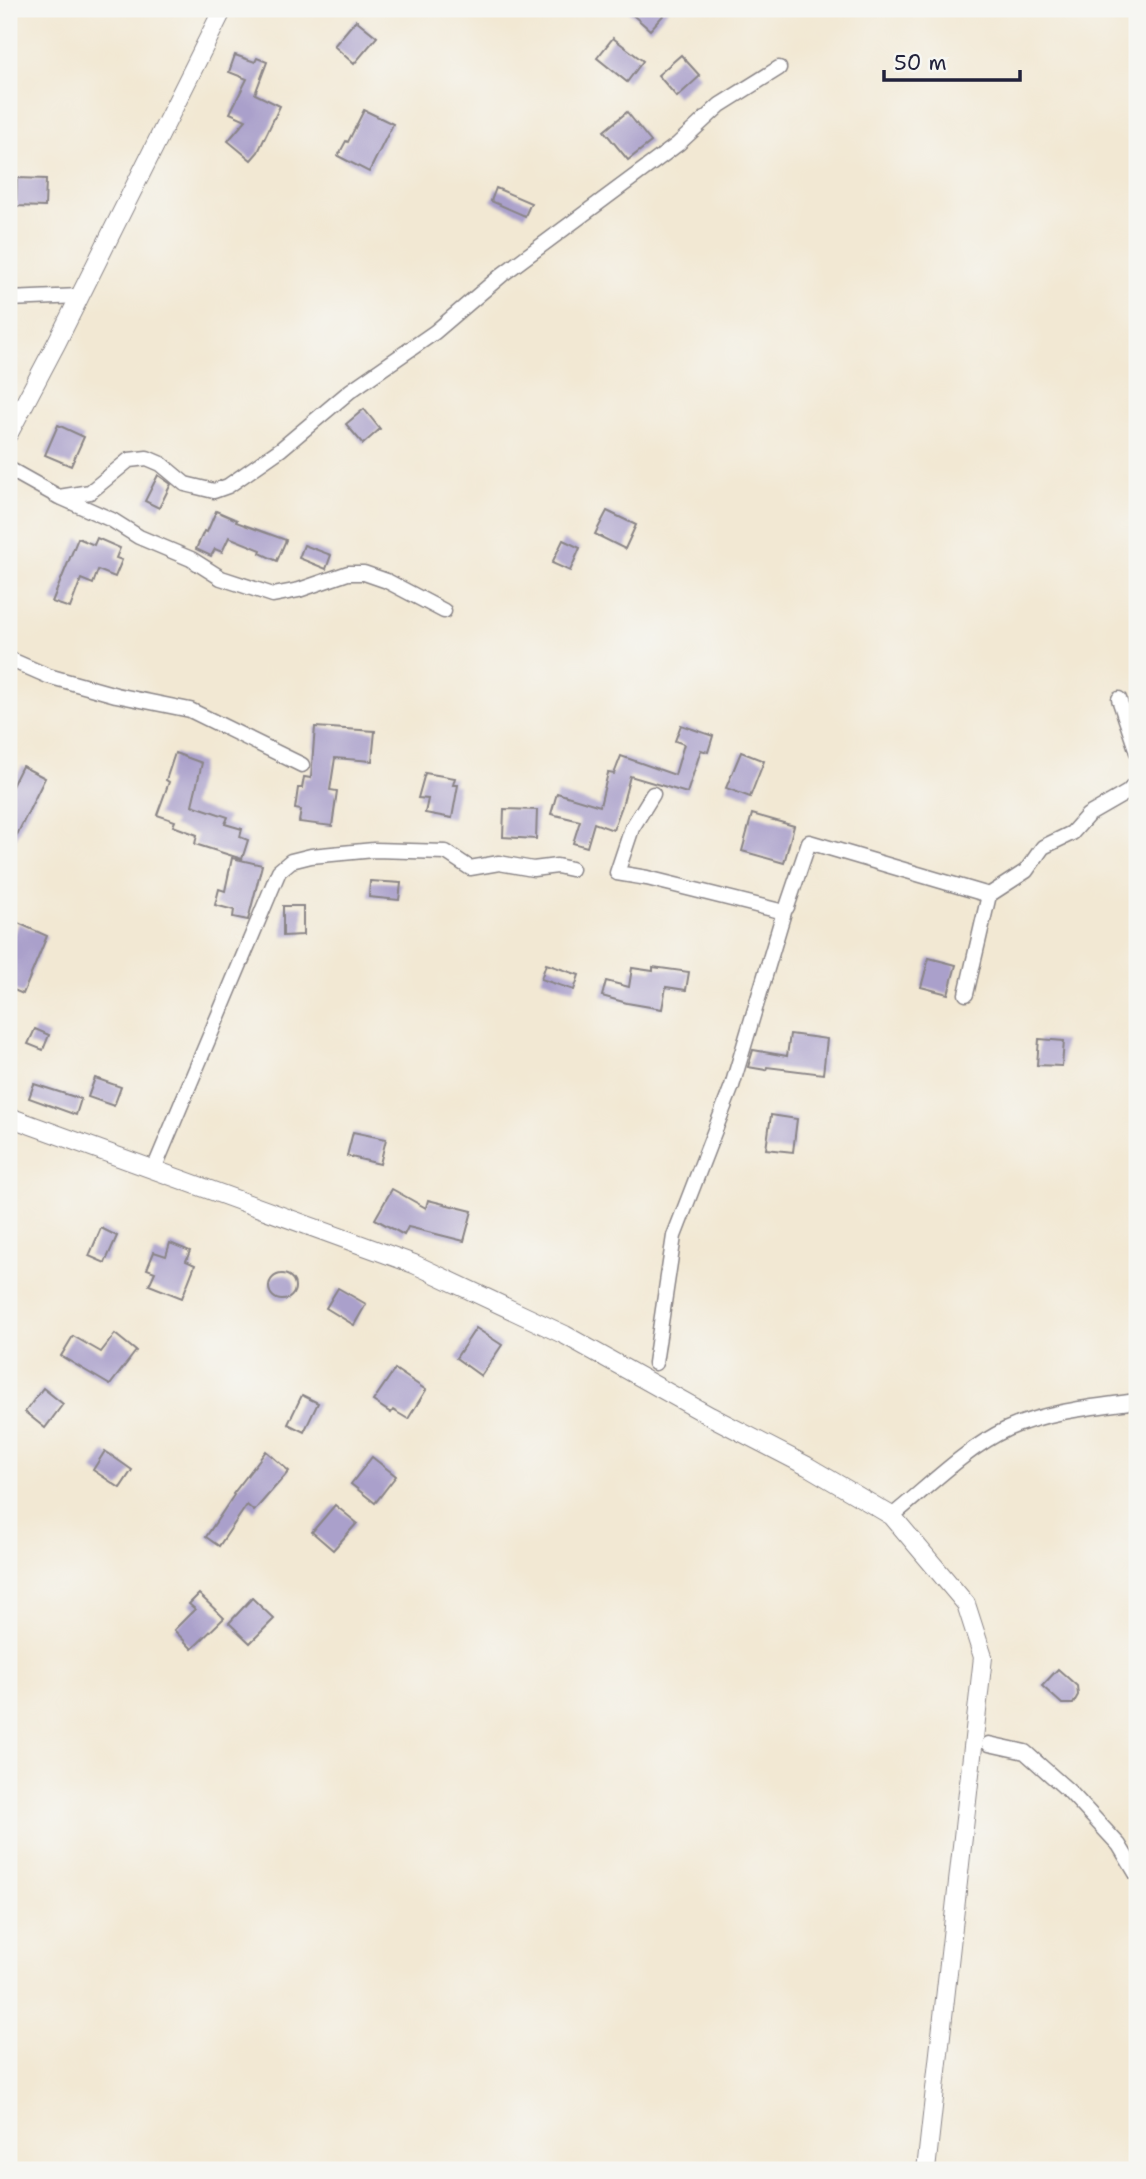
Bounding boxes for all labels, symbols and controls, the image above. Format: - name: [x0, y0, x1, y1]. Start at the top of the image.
- scale bar: [884, 38, 1020, 82]
- text: 50 m: [894, 49, 947, 77]

